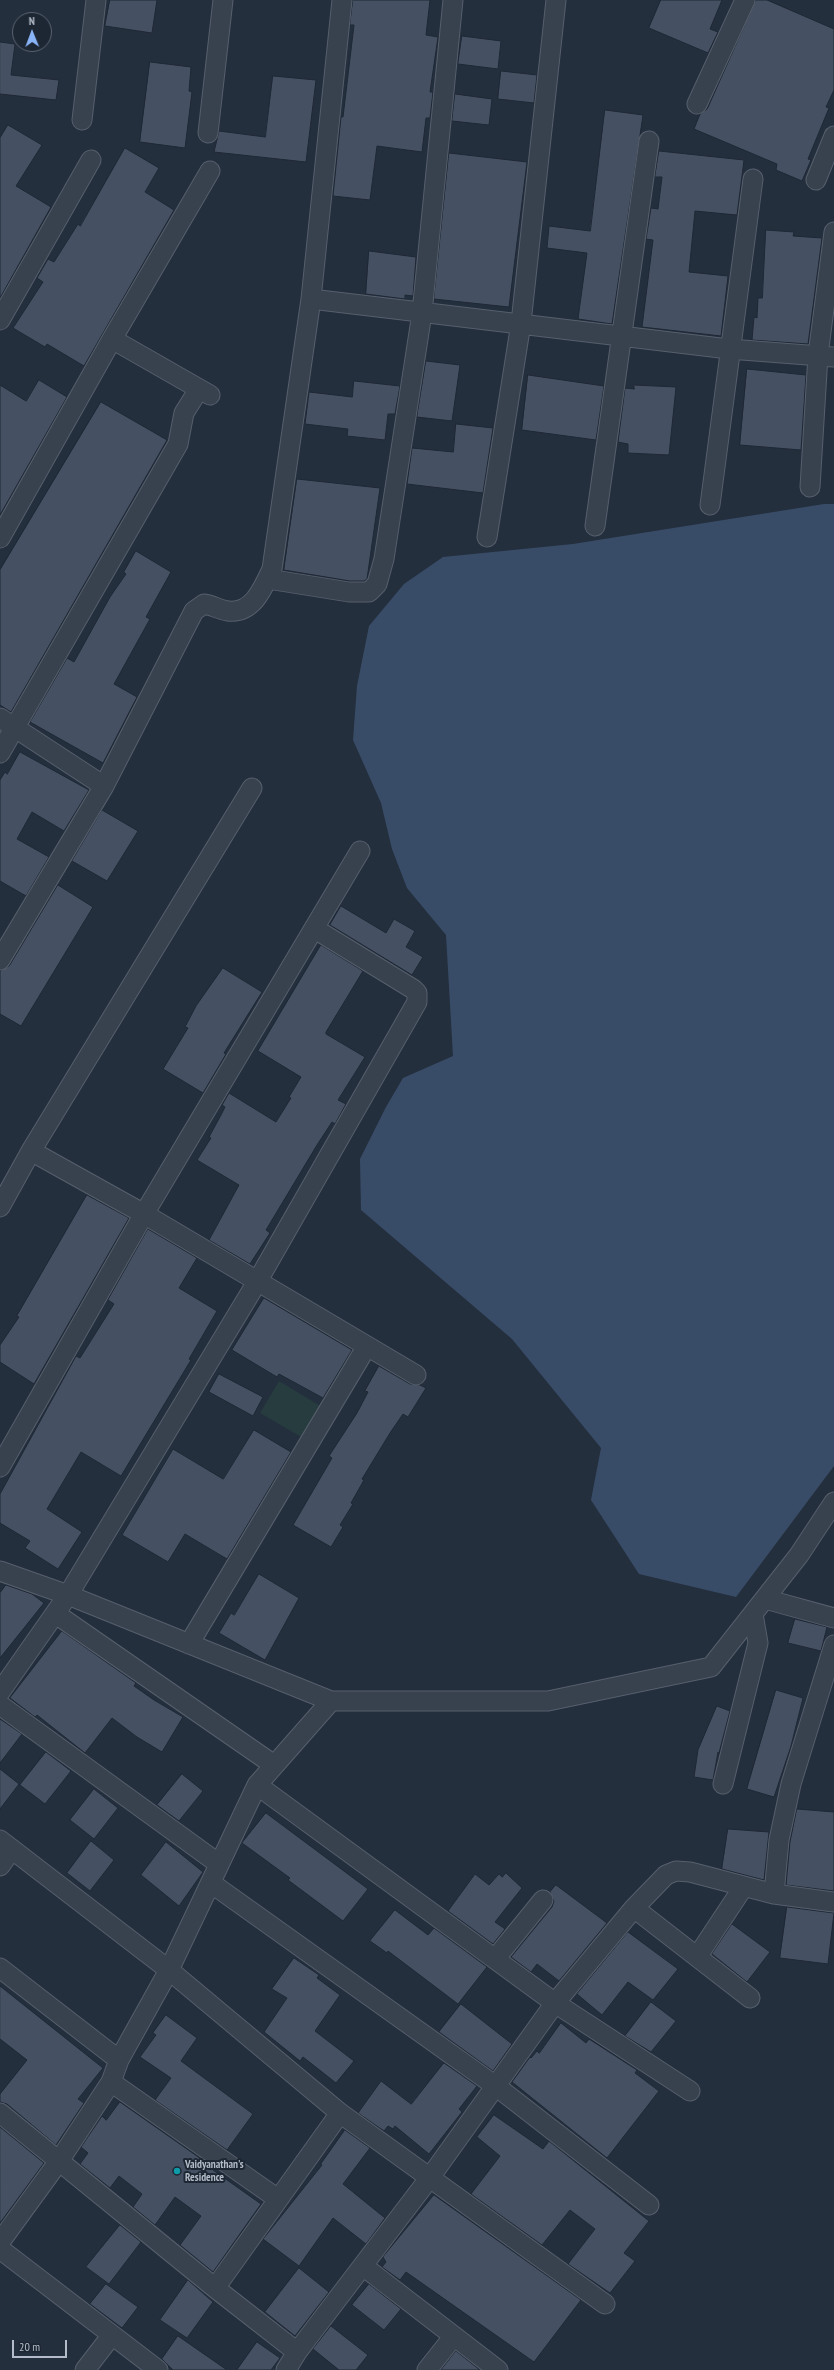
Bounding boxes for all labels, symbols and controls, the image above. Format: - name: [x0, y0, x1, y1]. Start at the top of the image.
- north arrow: [12, 12, 52, 52]
- text: N: [29, 14, 35, 28]
- place label: Vaidyanathan's Residence: [185, 2158, 244, 2184]
- marker: Vaidyanathan's Residence: [172, 2166, 182, 2176]
- scale bar: [14, 2332, 69, 2358]
- text: 20 m: [19, 2339, 40, 2354]

